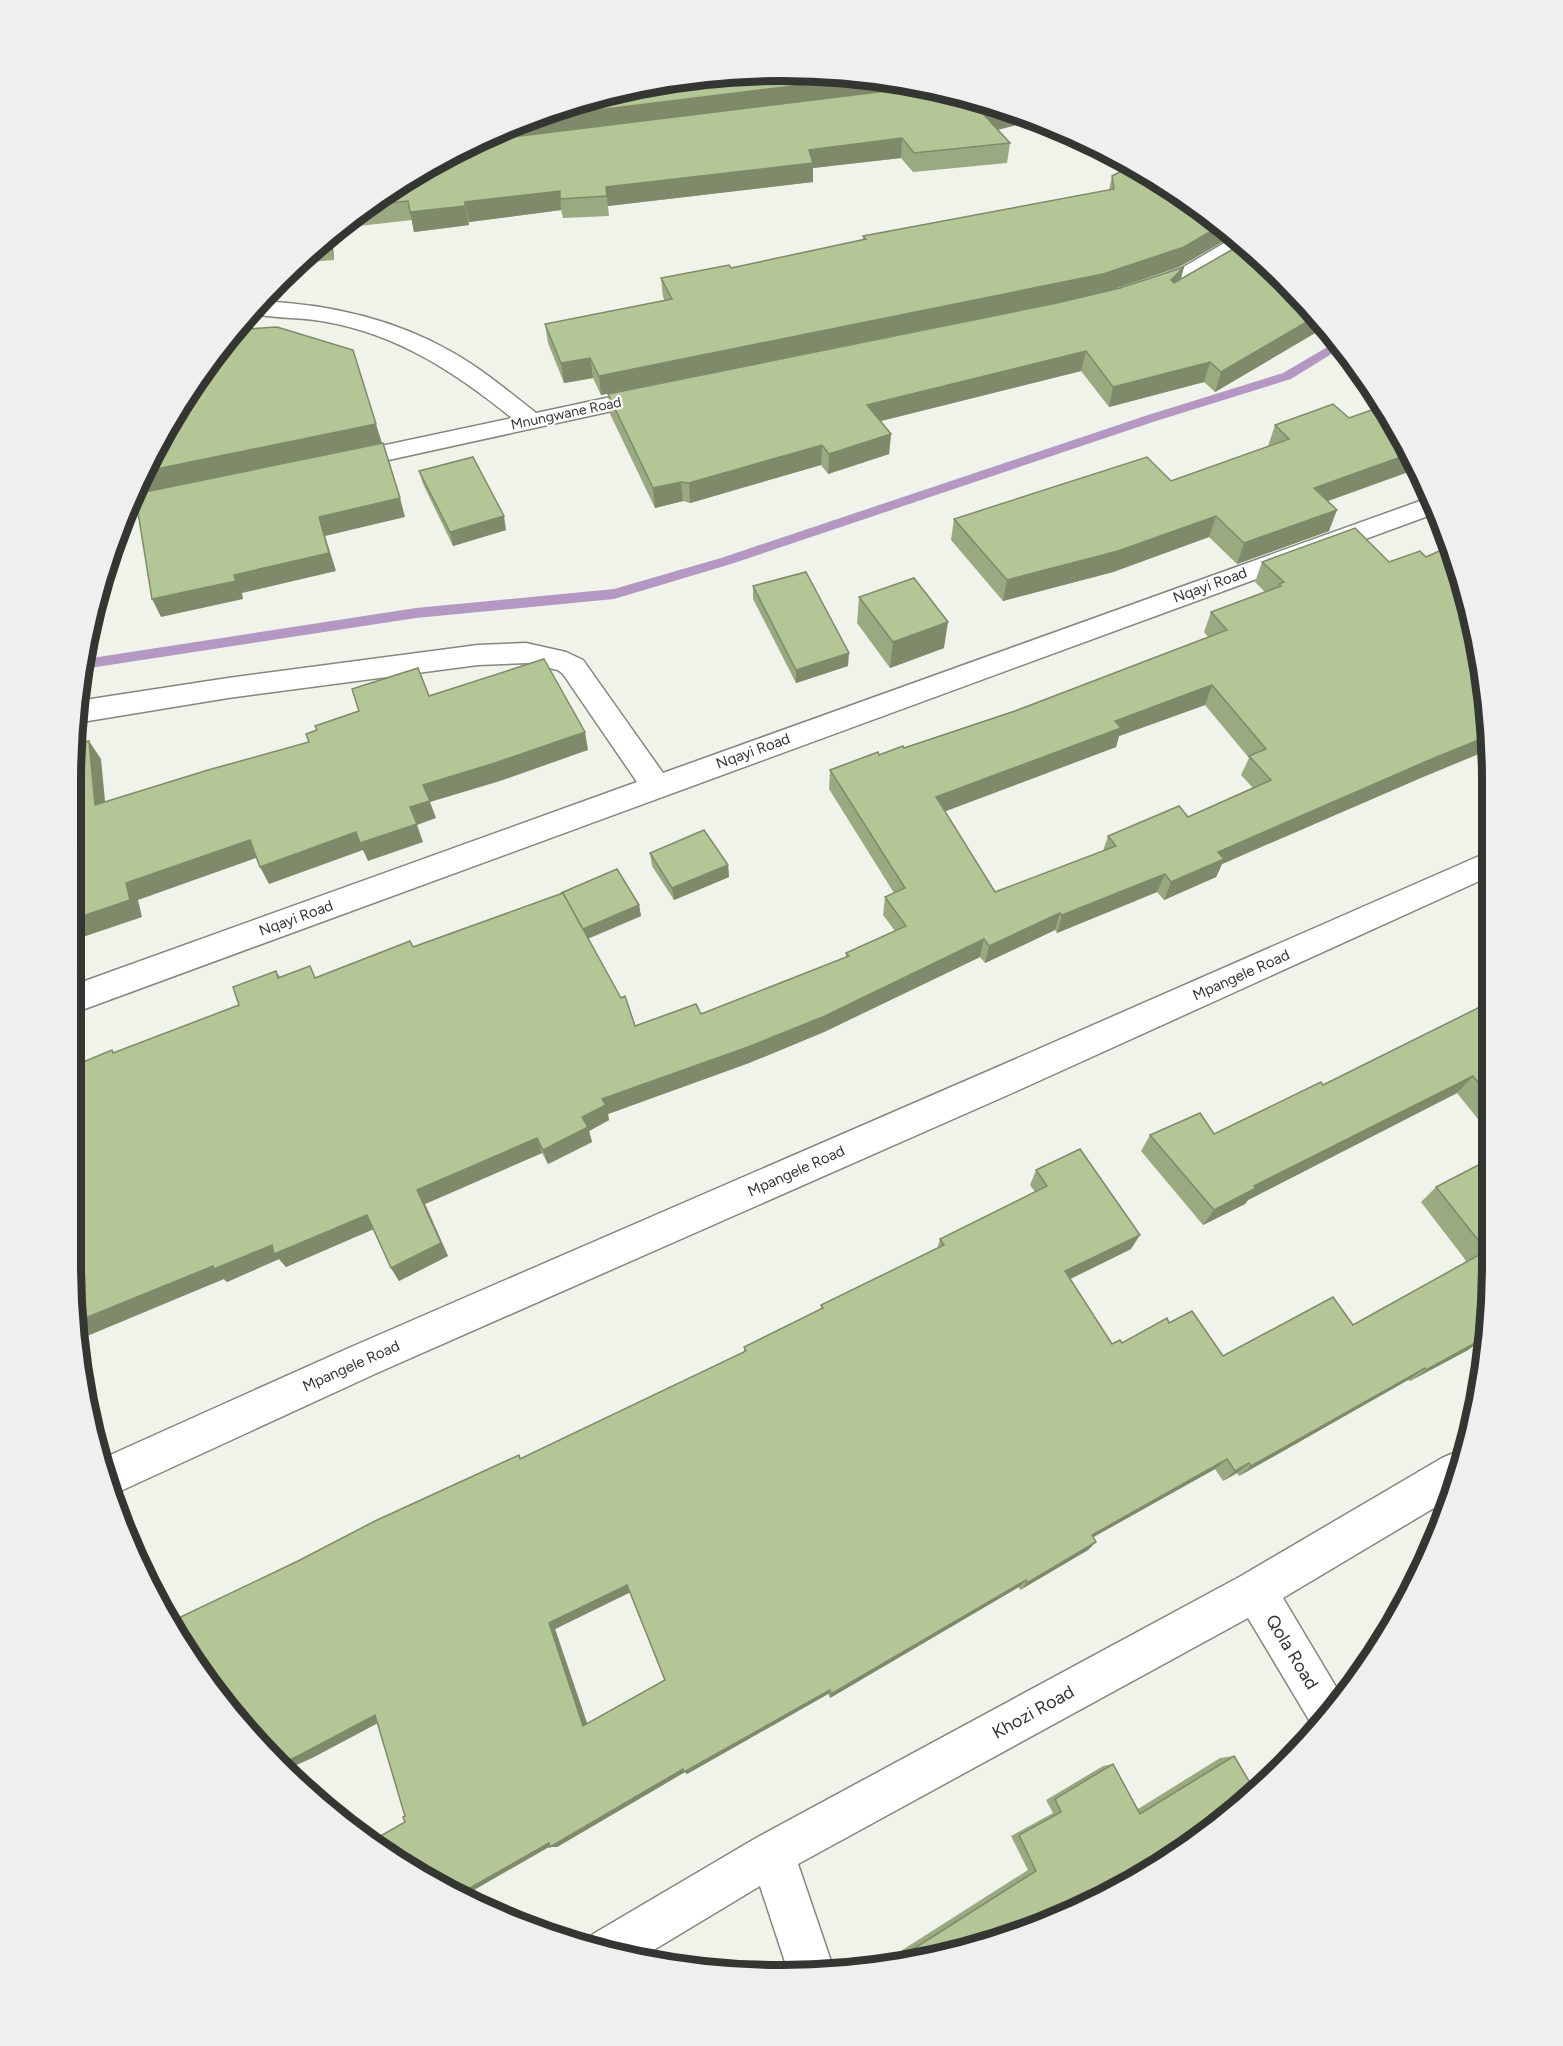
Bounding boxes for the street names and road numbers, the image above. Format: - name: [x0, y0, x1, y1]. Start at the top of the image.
- street label: Mnungwane Road: [509, 393, 623, 434]
- street label: Nqayi Road: [1171, 563, 1249, 607]
- street label: Nqayi Road: [714, 729, 792, 773]
- street label: Nqayi Road: [257, 896, 335, 940]
- street label: Mpangele Road: [1190, 946, 1292, 1004]
- street label: Mpangele Road: [745, 1142, 847, 1200]
- street label: Mpangele Road: [300, 1337, 402, 1395]
- street label: Qola Road: [1261, 1611, 1323, 1693]
- street label: Khozi Road: [988, 1680, 1078, 1744]

